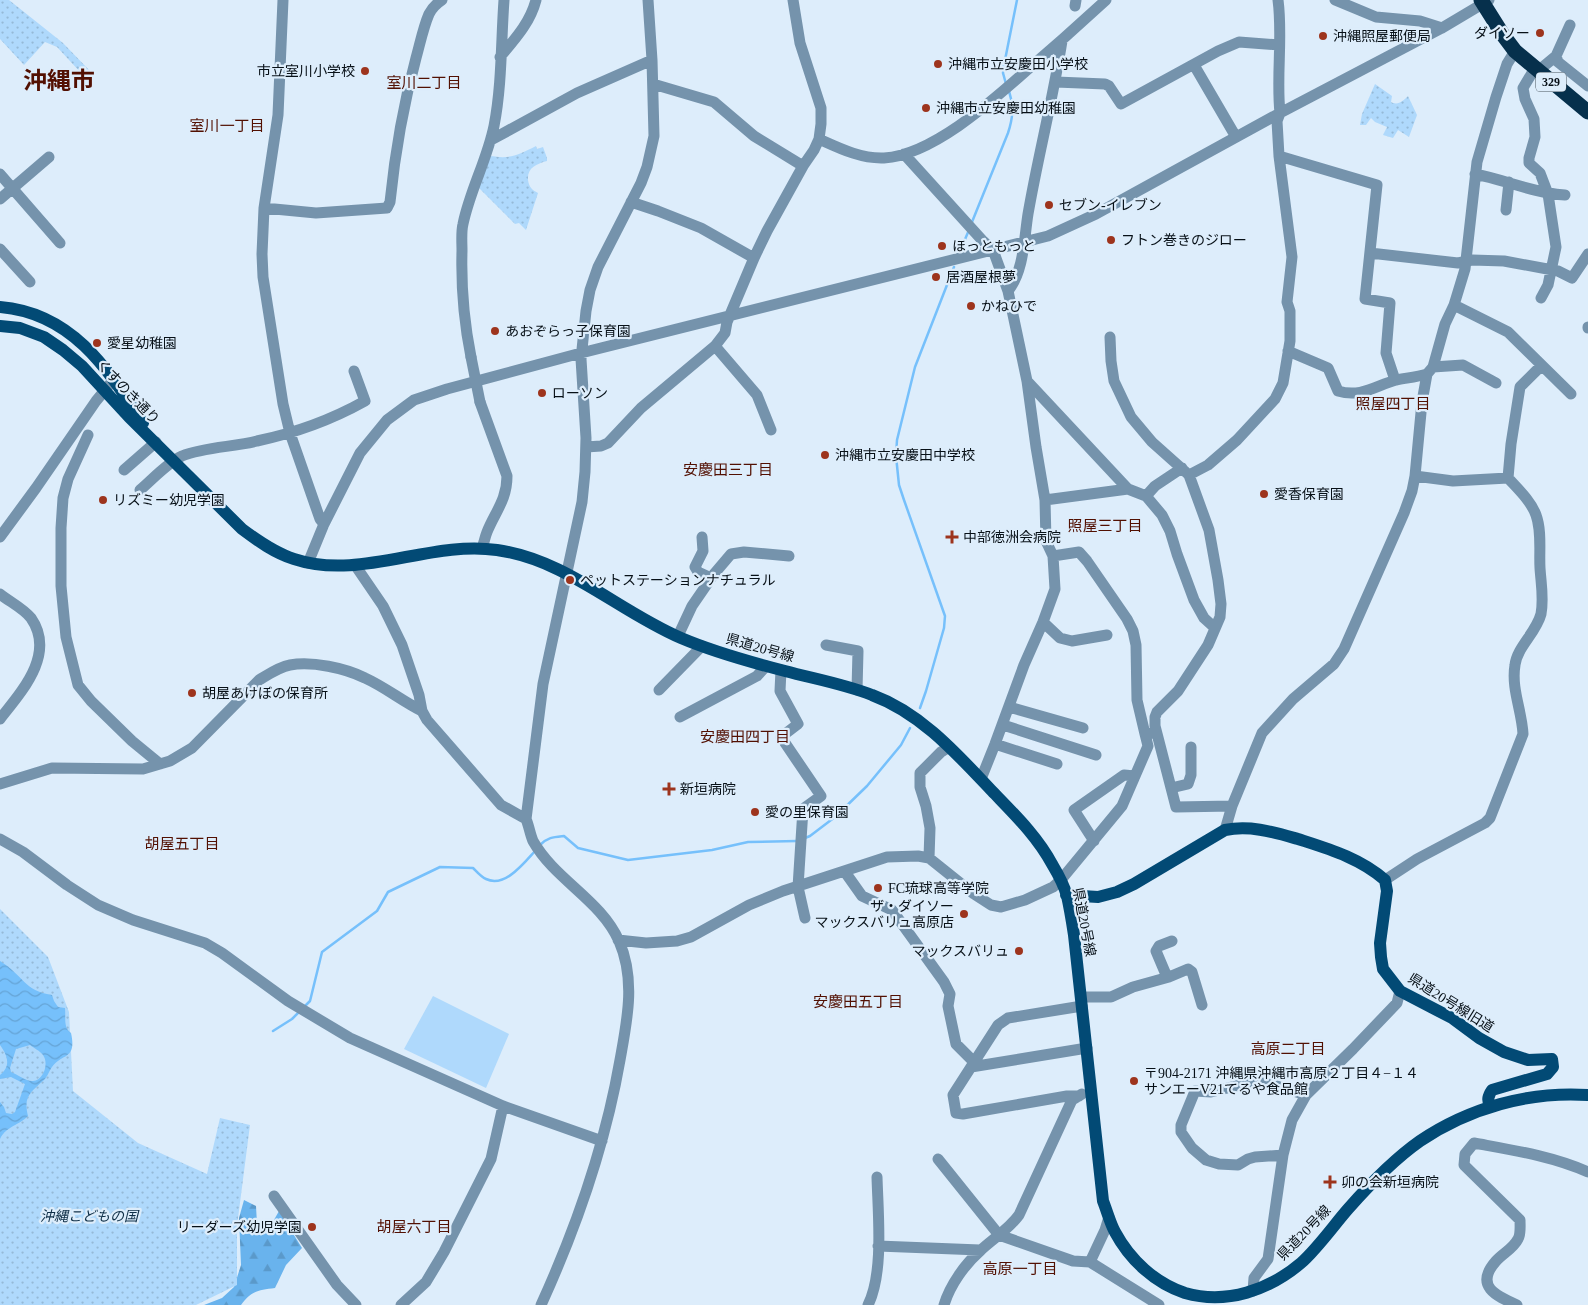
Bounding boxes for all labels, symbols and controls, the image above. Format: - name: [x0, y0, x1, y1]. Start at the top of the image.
- place label: ダイソー: [1474, 26, 1530, 41]
- marker: ダイソー: [1534, 27, 1546, 39]
- place label: 沖縄照屋郵便局: [1333, 29, 1431, 44]
- marker: 沖縄照屋郵便局: [1317, 30, 1329, 42]
- place label: 沖縄市立安慶田小学校: [948, 57, 1088, 72]
- marker: 沖縄市立安慶田小学校: [932, 58, 944, 70]
- place label: 市立室川小学校: [257, 64, 355, 79]
- marker: 市立室川小学校: [359, 65, 371, 77]
- district label: 沖縄市: [23, 68, 95, 94]
- road number: 329: [1536, 72, 1566, 91]
- district label: 室川二丁目: [386, 75, 462, 91]
- place label: 沖縄市立安慶田幼稚園: [936, 101, 1076, 116]
- marker: 沖縄市立安慶田幼稚園: [920, 102, 932, 114]
- district label: 室川一丁目: [189, 118, 265, 134]
- place label: セブン-イレブン: [1059, 197, 1162, 213]
- marker: セブン-イレブン: [1043, 199, 1055, 211]
- place label: フトン巻きのジロー: [1121, 233, 1247, 248]
- marker: フトン巻きのジロー: [1105, 234, 1117, 246]
- place label: ほっともっと: [952, 239, 1036, 254]
- marker: ほっともっと: [936, 240, 948, 252]
- place label: 居酒屋根夢: [946, 270, 1016, 285]
- marker: 居酒屋根夢: [930, 271, 942, 283]
- place label: かねひで: [981, 299, 1037, 314]
- marker: かねひで: [965, 300, 977, 312]
- place label: あおぞらっ子保育園: [505, 324, 631, 339]
- marker: あおぞらっ子保育園: [489, 325, 501, 337]
- place label: 愛星幼稚園: [107, 336, 177, 351]
- marker: 愛星幼稚園: [91, 337, 103, 349]
- street label: くすのき通り: [94, 357, 162, 427]
- place label: ローソン: [552, 386, 608, 401]
- marker: ローソン: [536, 387, 548, 399]
- district label: 照屋四丁目: [1355, 396, 1431, 412]
- place label: 沖縄市立安慶田中学校: [835, 448, 975, 463]
- marker: 沖縄市立安慶田中学校: [819, 449, 831, 461]
- district label: 安慶田三丁目: [683, 462, 773, 478]
- place label: 愛香保育園: [1274, 487, 1344, 502]
- marker: 愛香保育園: [1258, 488, 1270, 500]
- place label: リズミー幼児学園: [113, 492, 225, 508]
- marker: リズミー幼児学園: [97, 494, 109, 506]
- district label: 照屋三丁目: [1067, 518, 1143, 534]
- place label: 中部徳洲会病院: [963, 529, 1061, 545]
- marker: 中部徳洲会病院: [945, 530, 959, 544]
- place label: ペットステーションナチュラル: [580, 573, 776, 588]
- marker: ペットステーションナチュラル: [564, 574, 576, 586]
- street label: 県道20号線: [724, 631, 796, 665]
- place label: 胡屋あけぼの保育所: [202, 686, 328, 701]
- marker: 胡屋あけぼの保育所: [186, 687, 198, 699]
- district label: 安慶田四丁目: [700, 729, 790, 745]
- marker: 新垣病院: [662, 782, 676, 796]
- place label: 新垣病院: [680, 782, 736, 797]
- place label: 愛の里保育園: [765, 805, 849, 820]
- marker: 愛の里保育園: [749, 806, 761, 818]
- district label: 胡屋五丁目: [144, 836, 220, 852]
- place label: FC琉球高等学院: [888, 880, 989, 896]
- marker: FC琉球高等学院: [872, 882, 884, 894]
- street label: 県道20号線: [1070, 886, 1098, 958]
- place label: ザ・ダイソー マックスバリュ高原店: [814, 899, 954, 930]
- marker: ザ・ダイソー マックスバリュ高原店: [958, 908, 970, 920]
- place label: マックスバリュ: [911, 944, 1009, 959]
- marker: マックスバリュ: [1013, 945, 1025, 957]
- street label: 県道20号線旧道: [1405, 971, 1497, 1035]
- district label: 安慶田五丁目: [813, 994, 903, 1010]
- district label: 高原二丁目: [1250, 1041, 1326, 1057]
- place label: 〒904-2171 沖縄県沖縄市高原２丁目４−１４ サンエーV21てるや食品館: [1144, 1066, 1419, 1097]
- marker: 〒904-2171 沖縄県沖縄市高原２丁目４−１４ サンエーV21てるや食品館: [1128, 1075, 1140, 1087]
- marker: 卯の会新垣病院: [1323, 1175, 1337, 1189]
- place label: 卯の会新垣病院: [1341, 1175, 1439, 1190]
- street label: 県道20号線: [1274, 1203, 1334, 1263]
- park label: 沖縄こどもの国: [40, 1209, 140, 1224]
- place label: リーダーズ幼児学園: [177, 1219, 302, 1235]
- district label: 胡屋六丁目: [376, 1219, 452, 1235]
- marker: リーダーズ幼児学園: [306, 1221, 318, 1233]
- district label: 高原一丁目: [982, 1261, 1058, 1277]

